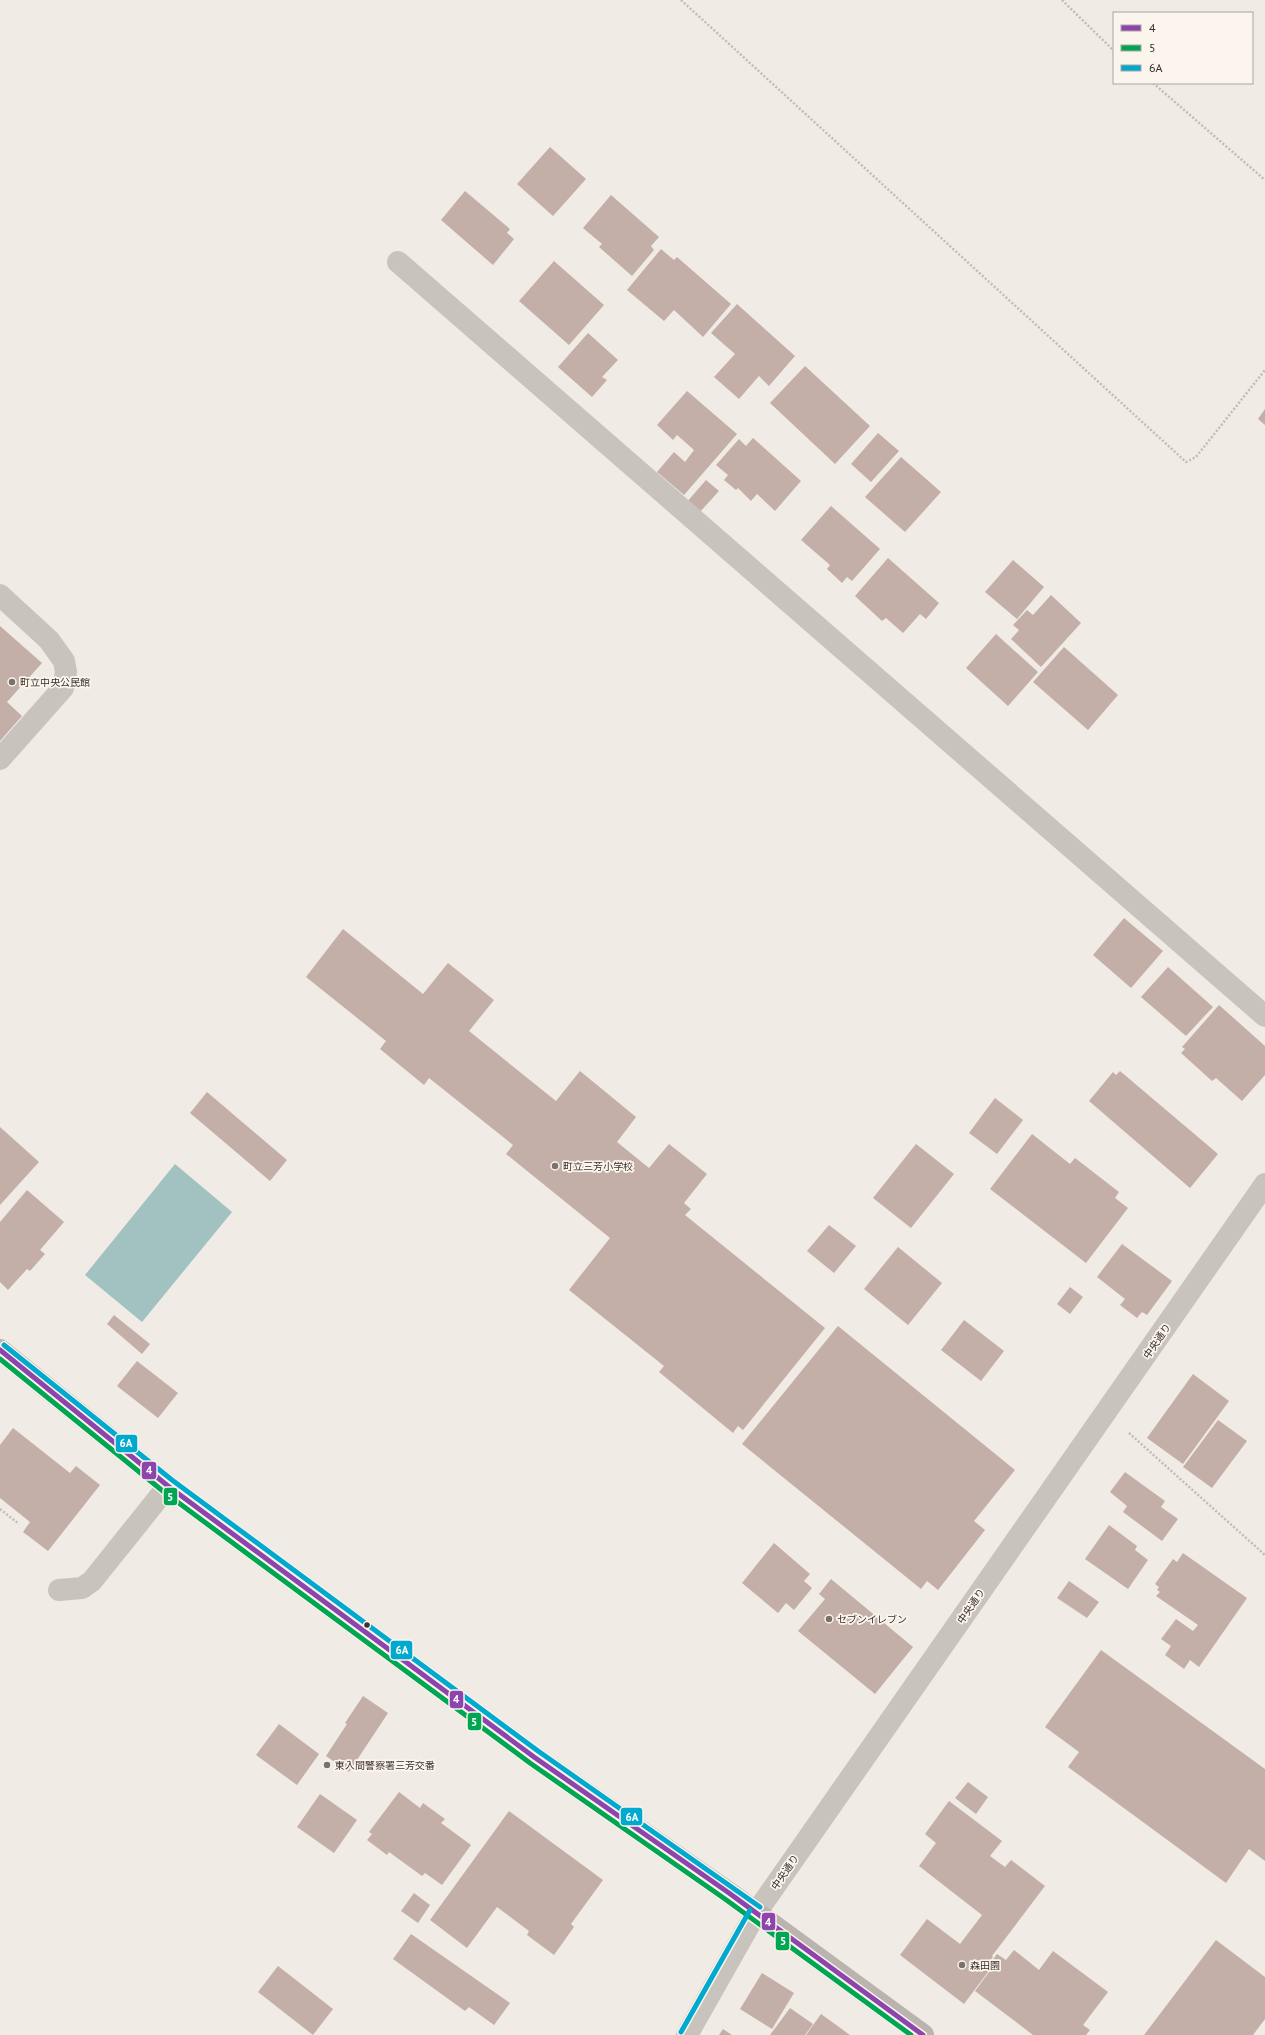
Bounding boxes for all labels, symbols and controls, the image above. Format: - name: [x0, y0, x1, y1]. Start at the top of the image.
- legend: [1113, 12, 1253, 84]
- text: 4: [1149, 20, 1156, 35]
- text: 5: [1149, 40, 1156, 55]
- text: 6A: [1149, 60, 1163, 75]
- place label: 町立中央公民館: [20, 676, 90, 689]
- marker: 町立中央公民館: [7, 677, 17, 687]
- place label: 町立三芳小学校: [563, 1160, 633, 1173]
- marker: 町立三芳小学校: [550, 1161, 560, 1171]
- street label: 中央通り: [1140, 1321, 1174, 1361]
- line badge: 6A: [115, 1434, 138, 1453]
- text: 6A: [120, 1436, 133, 1450]
- line badge: 4: [141, 1461, 157, 1480]
- text: 4: [146, 1463, 153, 1477]
- line badge: 5: [163, 1487, 178, 1506]
- text: 5: [167, 1490, 173, 1504]
- street label: 中央通り: [954, 1586, 988, 1626]
- place label: セブンイレブン: [837, 1613, 907, 1626]
- marker: セブンイレブン: [824, 1614, 834, 1624]
- unlabelled marker: [362, 1620, 372, 1630]
- line badge: 6A: [390, 1640, 413, 1660]
- text: 6A: [396, 1643, 409, 1657]
- line badge: 4: [449, 1690, 464, 1709]
- text: 4: [453, 1692, 460, 1706]
- line badge: 5: [467, 1712, 482, 1731]
- text: 5: [471, 1715, 477, 1729]
- place label: 東入間警察署三芳交番: [335, 1759, 435, 1772]
- marker: 東入間警察署三芳交番: [322, 1760, 332, 1770]
- line badge: 6A: [620, 1807, 643, 1826]
- text: 6A: [626, 1810, 639, 1824]
- street label: 中央通り: [768, 1852, 802, 1892]
- line badge: 4: [761, 1912, 776, 1931]
- text: 4: [765, 1915, 772, 1929]
- line badge: 5: [775, 1931, 790, 1951]
- text: 5: [780, 1934, 786, 1948]
- place label: 森田園: [970, 1959, 1000, 1972]
- marker: 森田園: [957, 1960, 967, 1970]

